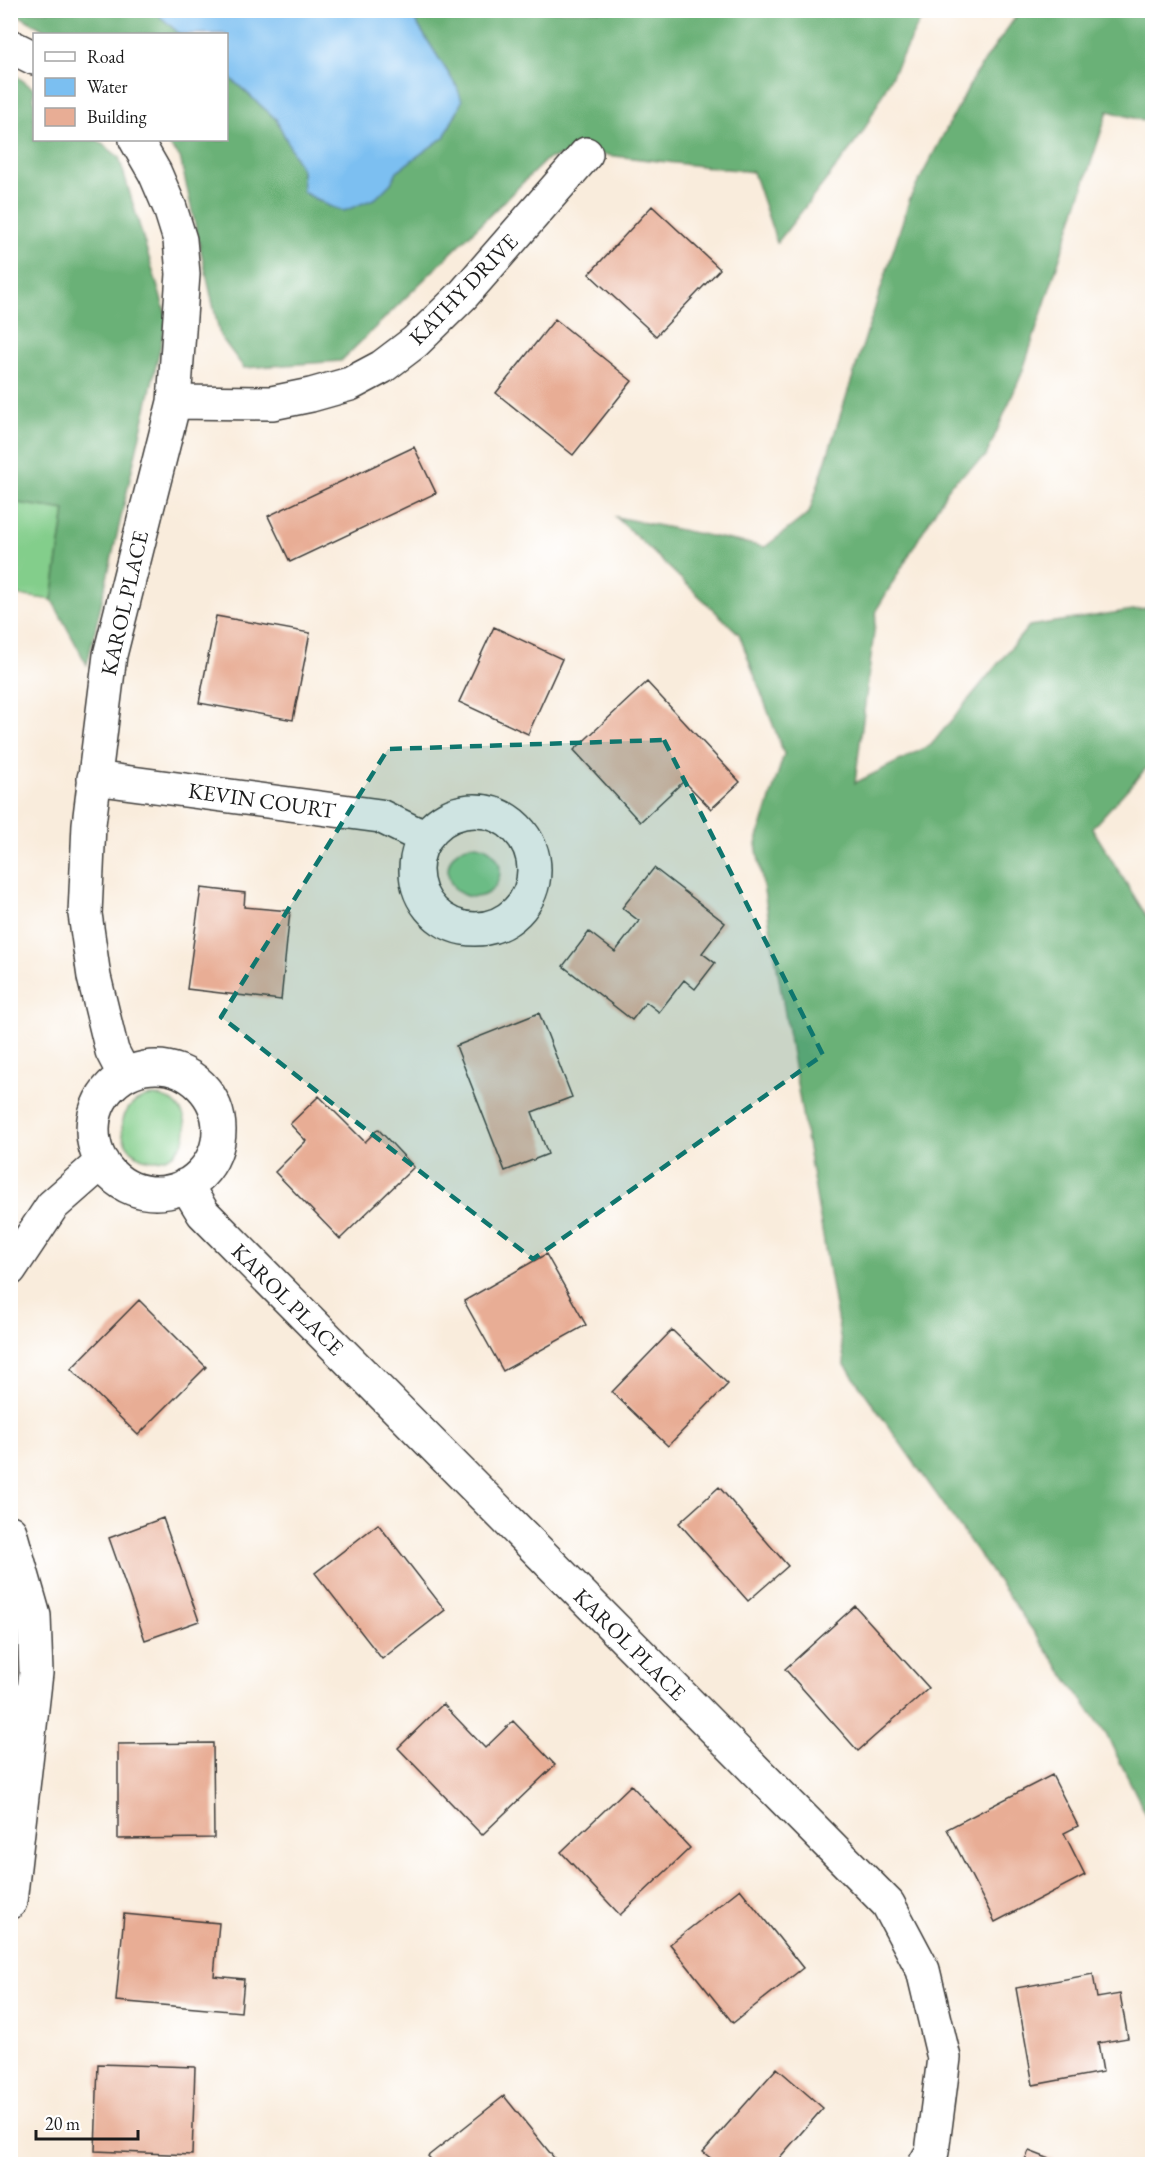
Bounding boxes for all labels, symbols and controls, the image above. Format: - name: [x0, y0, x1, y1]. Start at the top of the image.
- legend: [33, 33, 228, 141]
- text: Road: [87, 45, 126, 68]
- text: Water: [87, 75, 128, 98]
- text: Building: [87, 105, 147, 128]
- street label: KATHY DRIVE: [403, 227, 524, 351]
- street label: KAROL PLACE: [94, 528, 155, 678]
- street label: KEVIN COURT: [186, 776, 338, 825]
- street label: KAROL PLACE: [225, 1237, 350, 1362]
- street label: KAROL PLACE: [567, 1582, 692, 1707]
- scale bar: [36, 2103, 138, 2141]
- text: 20 m: [45, 2112, 80, 2135]

